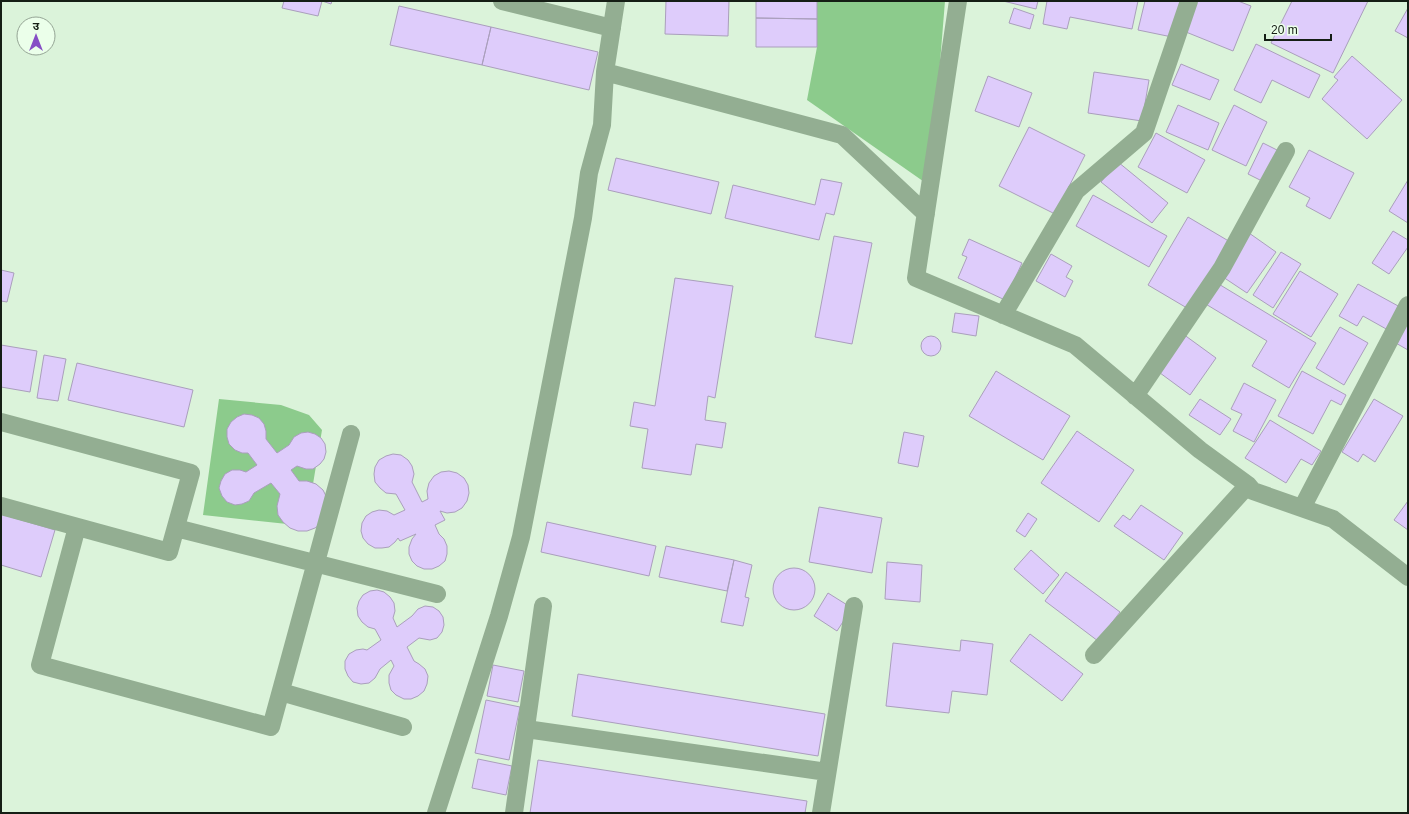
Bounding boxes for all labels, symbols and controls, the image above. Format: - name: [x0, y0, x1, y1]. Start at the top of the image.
- north arrow: [16, 16, 56, 56]
- scale bar: [1265, 16, 1331, 42]
- text: उ: [33, 20, 40, 32]
- text: 20 m: [1271, 23, 1298, 37]

